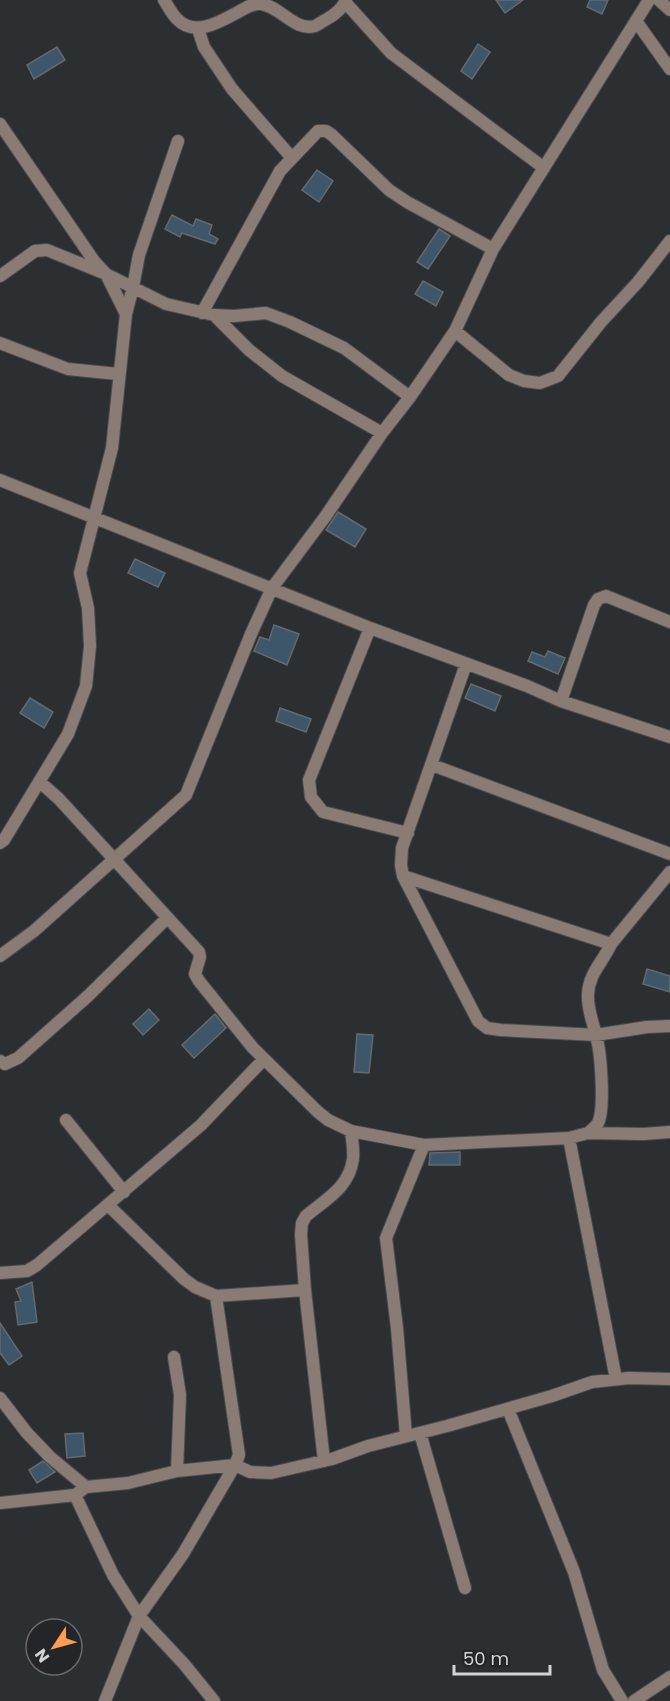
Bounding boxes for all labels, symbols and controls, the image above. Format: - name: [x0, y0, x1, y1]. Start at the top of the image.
- north arrow: [24, 1617, 84, 1677]
- scale bar: [454, 1638, 550, 1676]
- text: N: [29, 1644, 55, 1667]
- text: 50 m: [463, 1646, 509, 1671]

